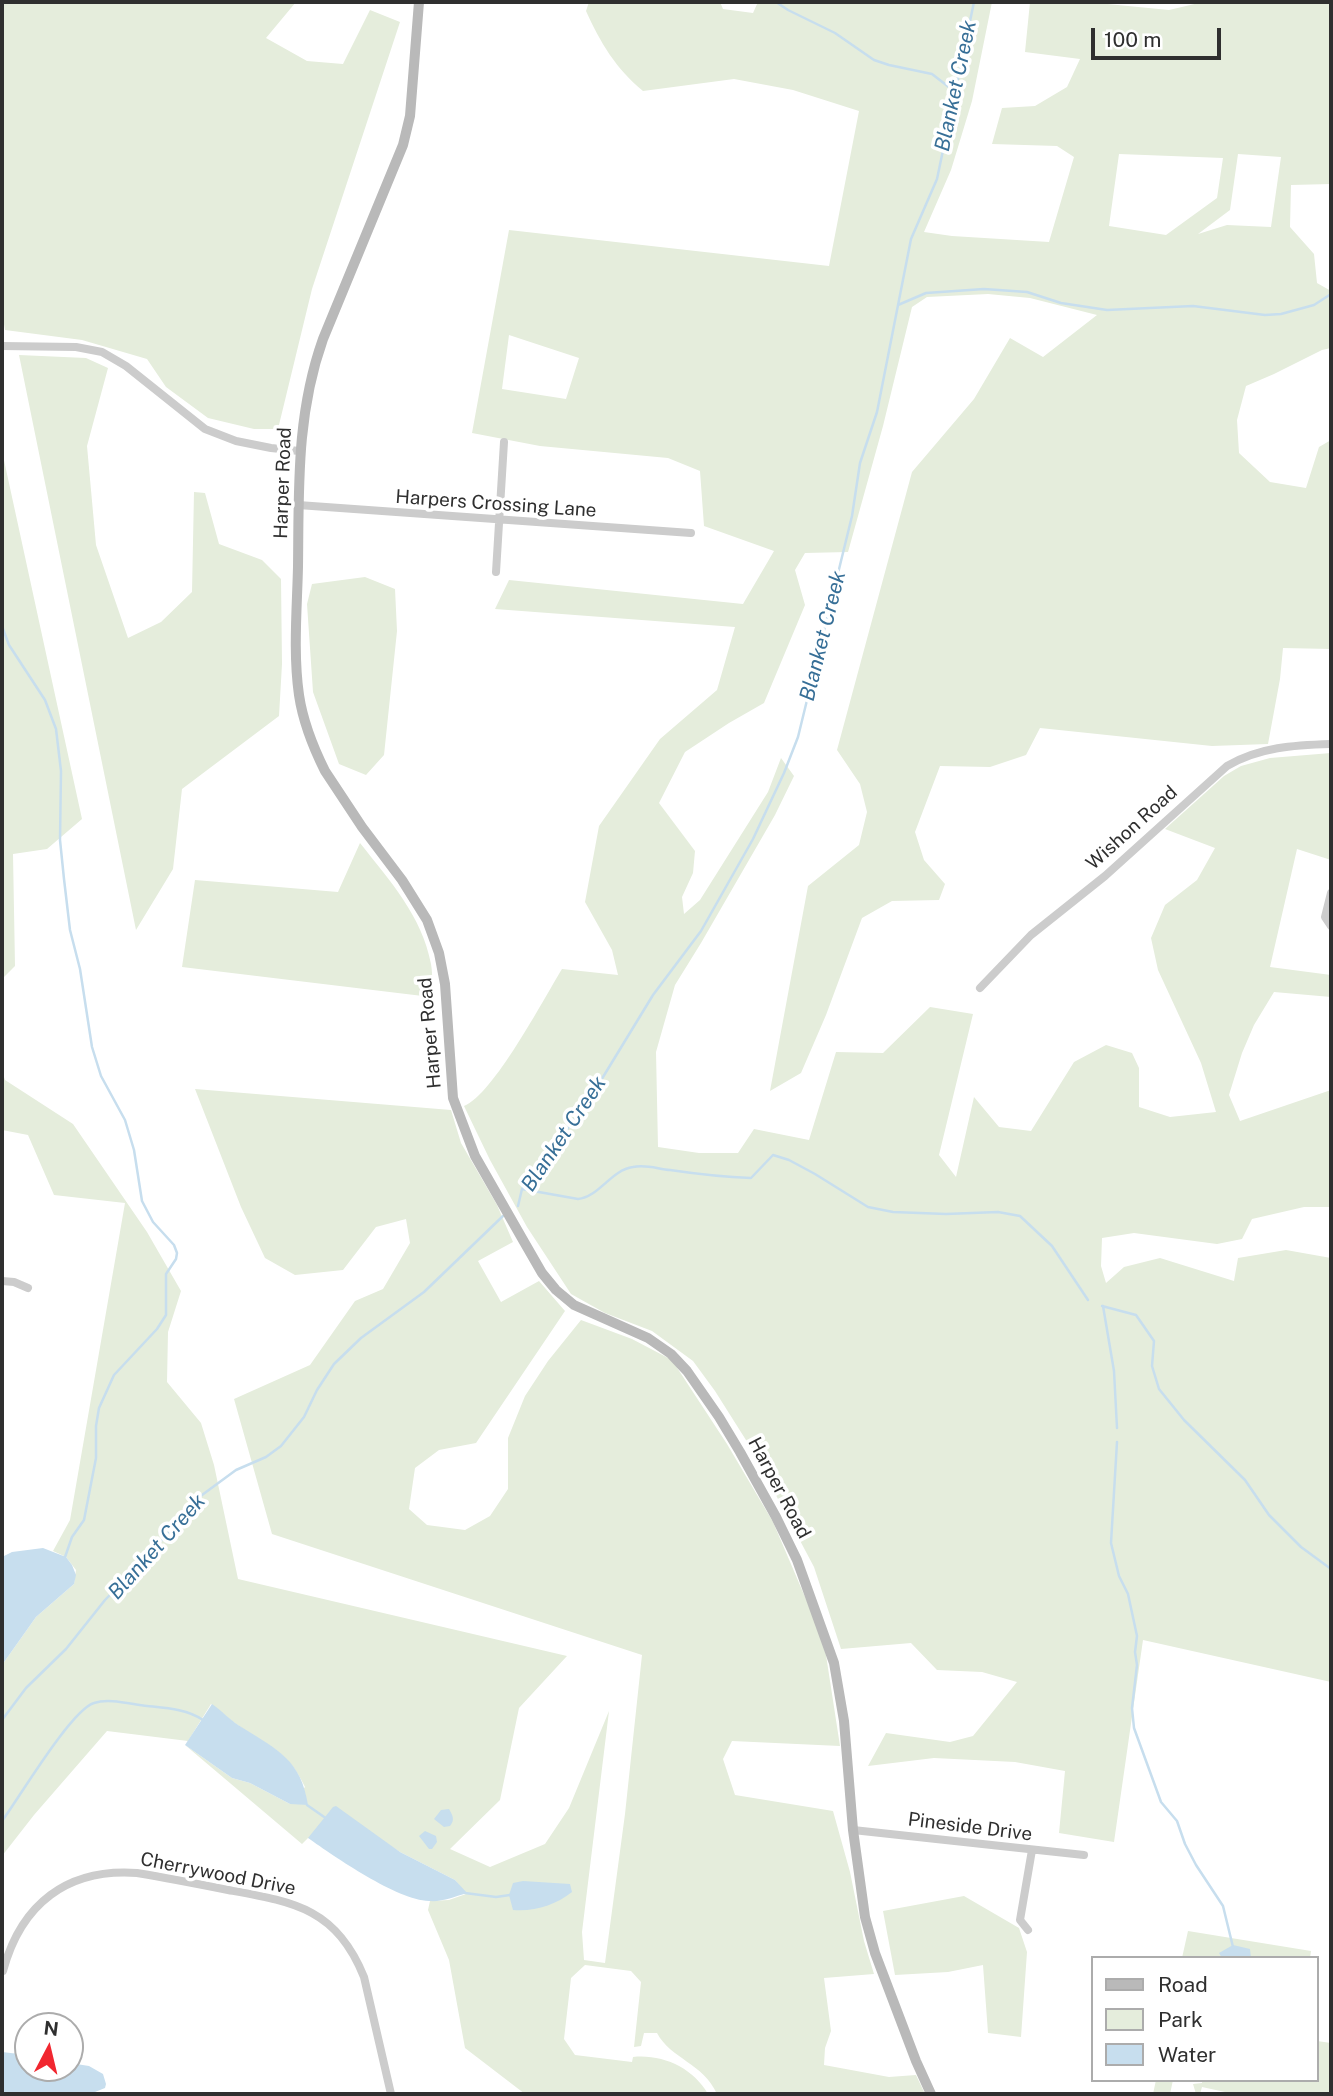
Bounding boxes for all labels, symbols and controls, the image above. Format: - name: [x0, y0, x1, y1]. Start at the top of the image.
- scale bar: [1095, 14, 1224, 58]
- water label: Blanket Creek: [930, 18, 982, 154]
- text: 100 m: [1104, 27, 1161, 52]
- street label: Harper Road: [270, 427, 296, 539]
- street label: Harpers Crossing Lane: [395, 486, 597, 522]
- water label: Blanket Creek: [795, 568, 851, 704]
- street label: Wishon Road: [1082, 781, 1182, 875]
- street label: Harper Road: [414, 976, 446, 1090]
- water label: Blanket Creek: [516, 1072, 612, 1196]
- street label: Harper Road: [743, 1433, 815, 1543]
- water label: Blanket Creek: [103, 1489, 211, 1605]
- street label: Pineside Drive: [907, 1808, 1033, 1846]
- street label: Cherrywood Drive: [138, 1848, 298, 1900]
- legend: [1092, 1956, 1319, 2082]
- text: Road: [1158, 1972, 1208, 1997]
- text: Park: [1158, 2007, 1203, 2032]
- north arrow: [14, 2012, 84, 2082]
- text: N: [43, 2016, 60, 2040]
- text: Water: [1158, 2042, 1216, 2067]

